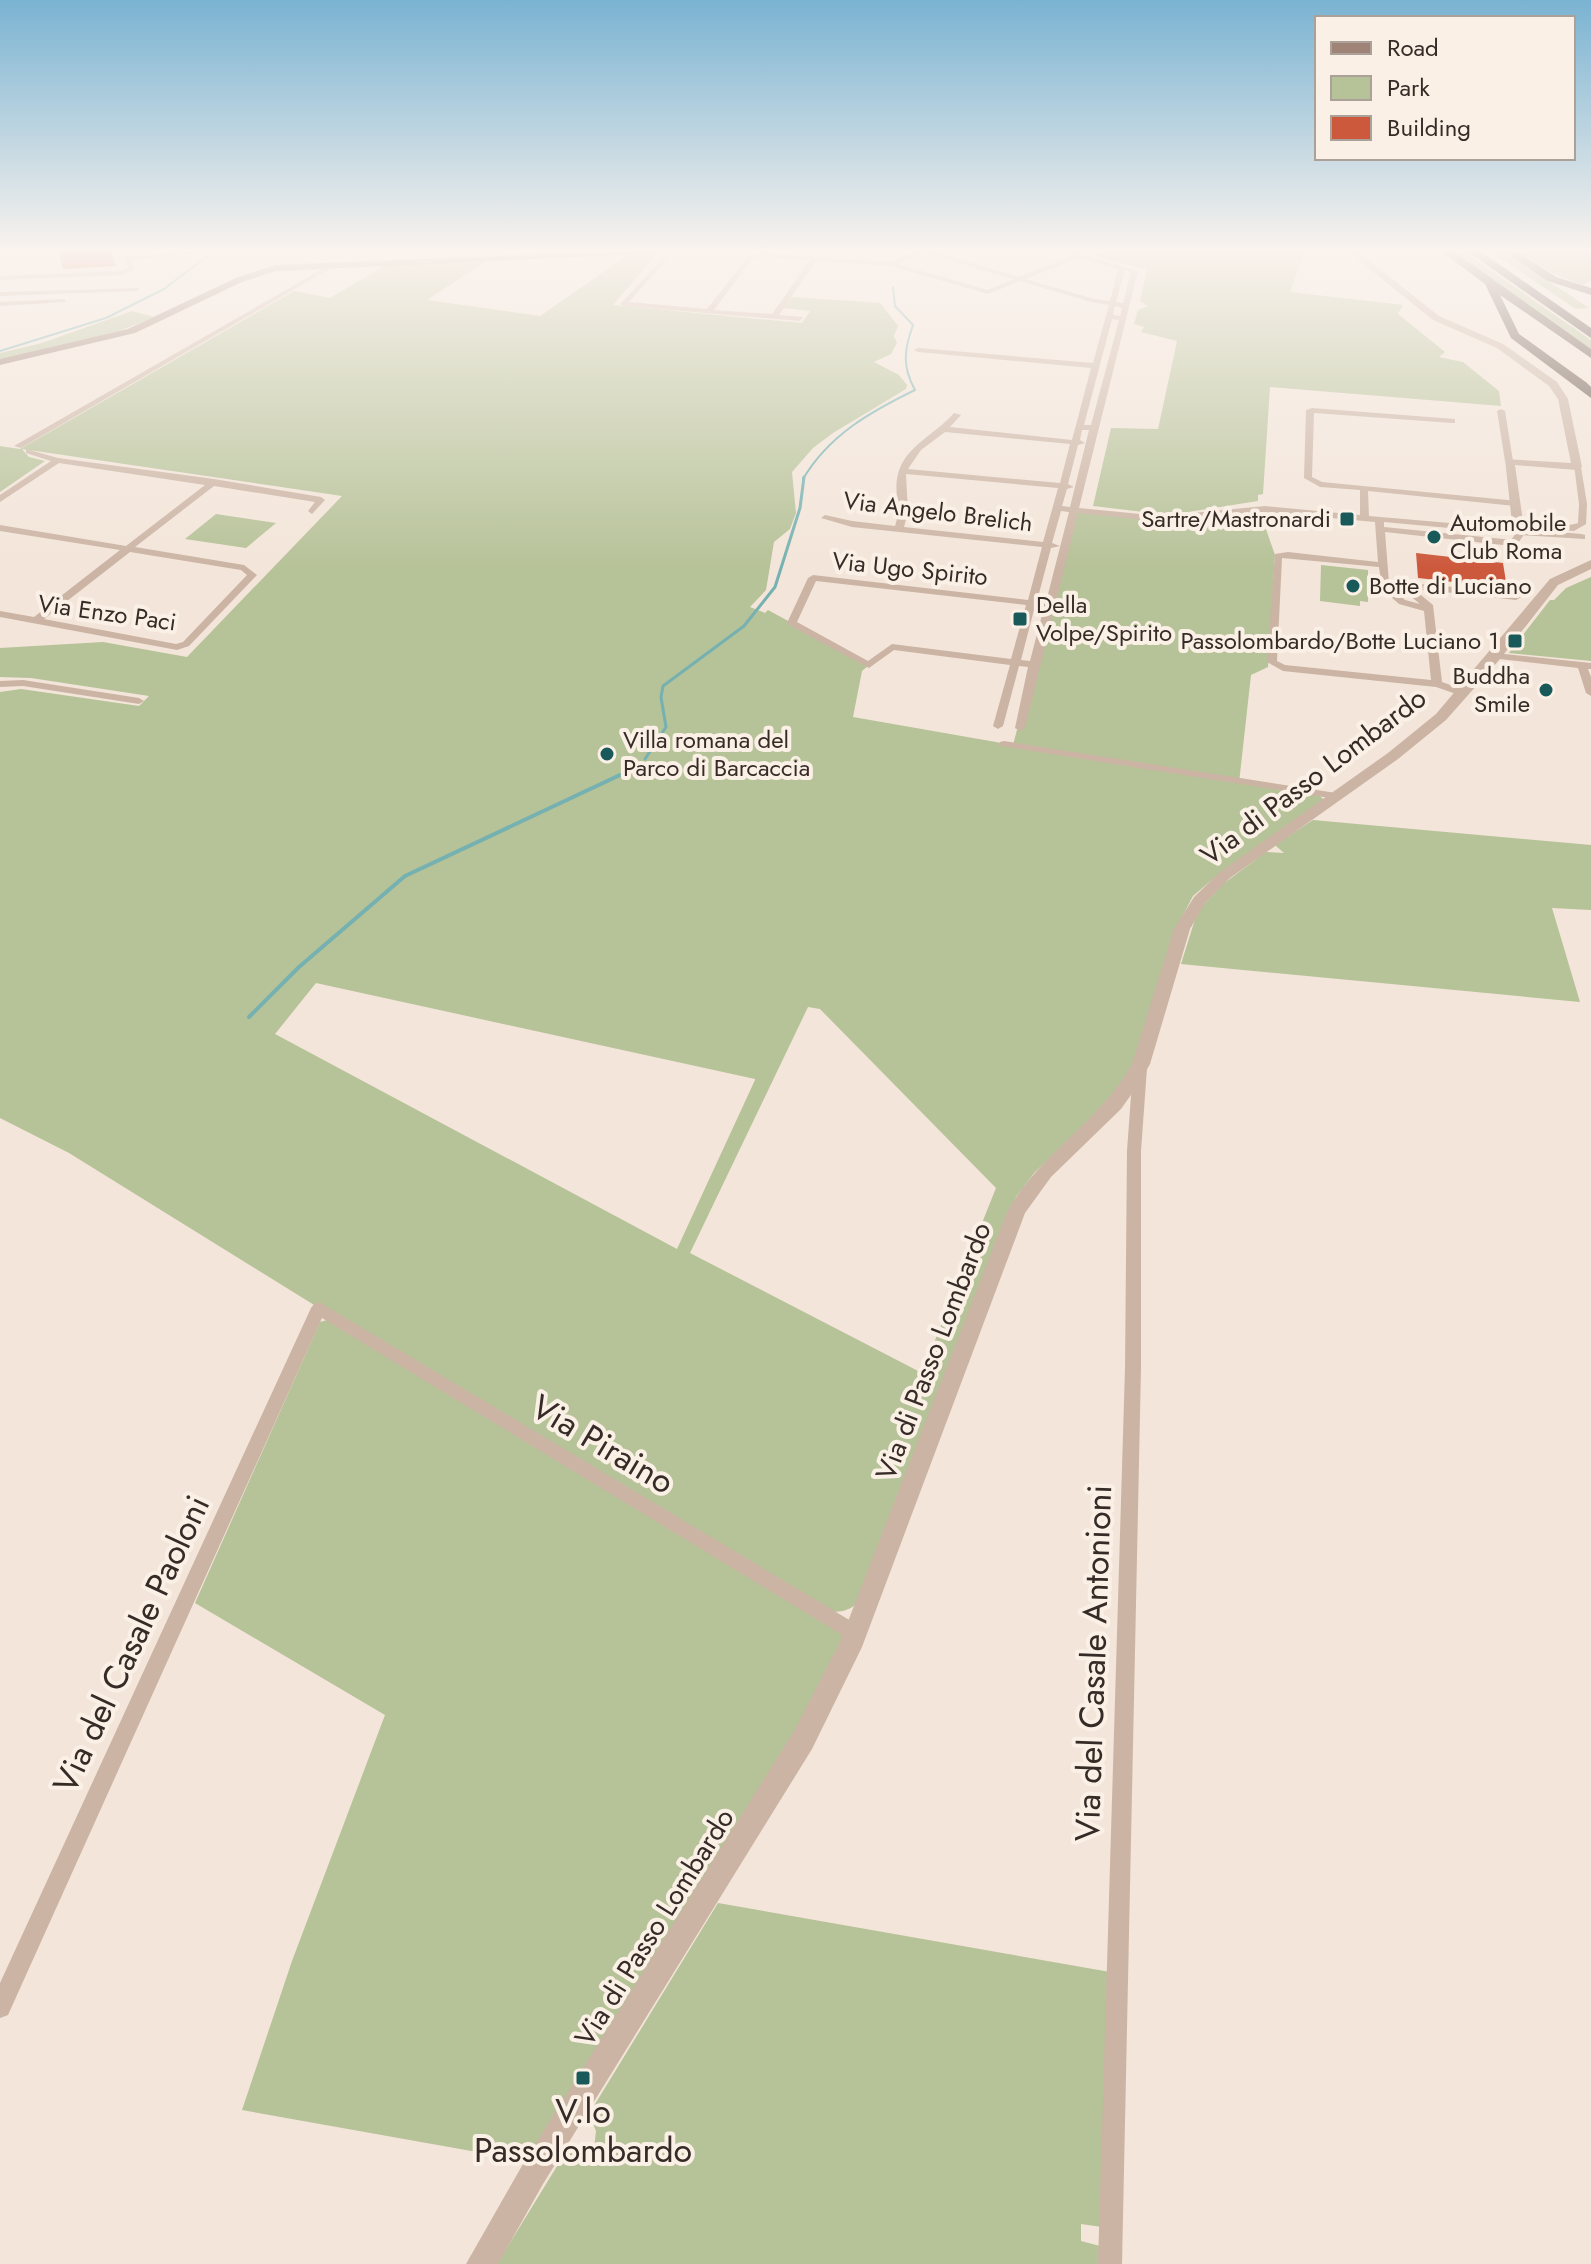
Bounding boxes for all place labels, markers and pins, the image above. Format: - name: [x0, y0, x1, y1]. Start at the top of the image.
- place label: Sartre/Mastronardi: [1141, 501, 1331, 536]
- place label: Automobile Club Roma: [1450, 505, 1566, 568]
- marker: Sartre/Mastronardi: [1338, 510, 1356, 528]
- marker: Automobile Club Roma: [1425, 528, 1443, 546]
- place label: Botte di Luciano: [1369, 568, 1532, 603]
- marker: Botte di Luciano: [1344, 577, 1362, 595]
- place label: Della Volpe/Spirito: [1036, 587, 1172, 650]
- marker: Della Volpe/Spirito: [1011, 610, 1029, 628]
- place label: Passolombardo/Botte Luciano 1: [1180, 623, 1499, 658]
- marker: Passolombardo/Botte Luciano 1: [1506, 632, 1524, 650]
- place label: Buddha Smile: [1453, 658, 1530, 721]
- marker: Buddha Smile: [1537, 681, 1555, 699]
- place label: Villa romana del Parco di Barcaccia: [623, 722, 810, 785]
- marker: Villa romana del Parco di Barcaccia: [598, 745, 616, 763]
- marker: V.lo Passolombardo: [574, 2069, 592, 2087]
- place label: V.lo Passolombardo: [474, 2087, 692, 2175]

